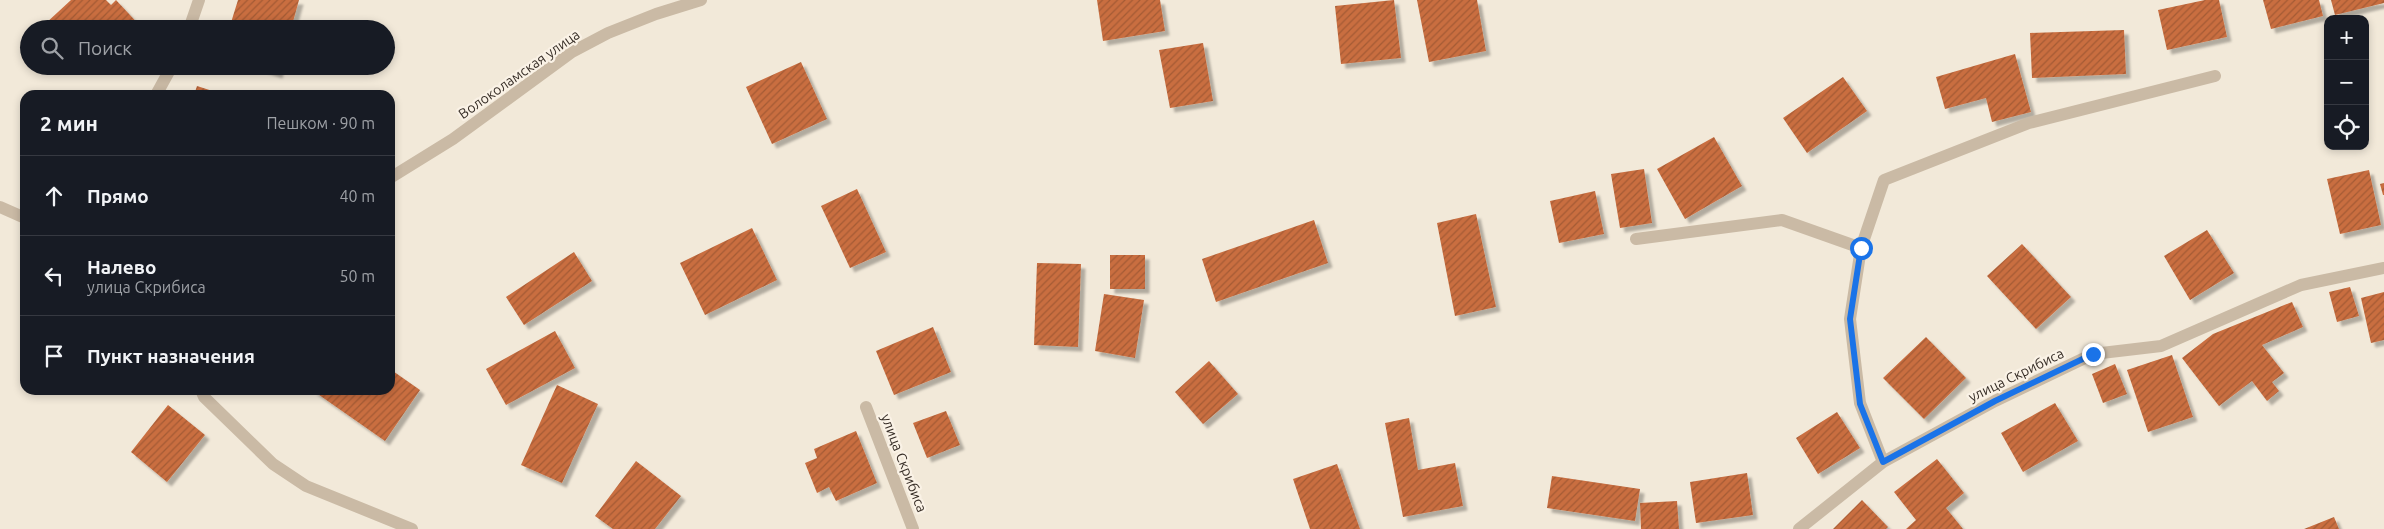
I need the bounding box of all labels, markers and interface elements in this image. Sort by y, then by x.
map controls [2324,15,2369,150]
button: + [2324,15,2369,60]
search box [20,20,395,75]
street label: Волоколамская улица [455,26,583,122]
icon: search [38,34,66,62]
text: Поиск [78,37,132,59]
button: − [2324,60,2369,105]
button: locate [2324,105,2369,150]
text: 2 мин [40,111,98,135]
text: Пешком · 90 m [266,114,375,132]
icon: ahead [40,182,68,210]
text: Прямо [87,185,149,207]
text: 40 m [339,187,375,205]
route start [1850,237,1873,260]
text: Налево [87,256,156,278]
icon: left [40,262,68,290]
text: 50 m [339,267,375,285]
text: улица Скрибиса [87,278,206,296]
icon: arrive [40,342,68,370]
route end [2082,343,2105,366]
text: Пункт назначения [87,345,255,367]
street label: улица Скрибиса [1966,345,2066,405]
street label: улица Скрибиса [878,412,930,514]

